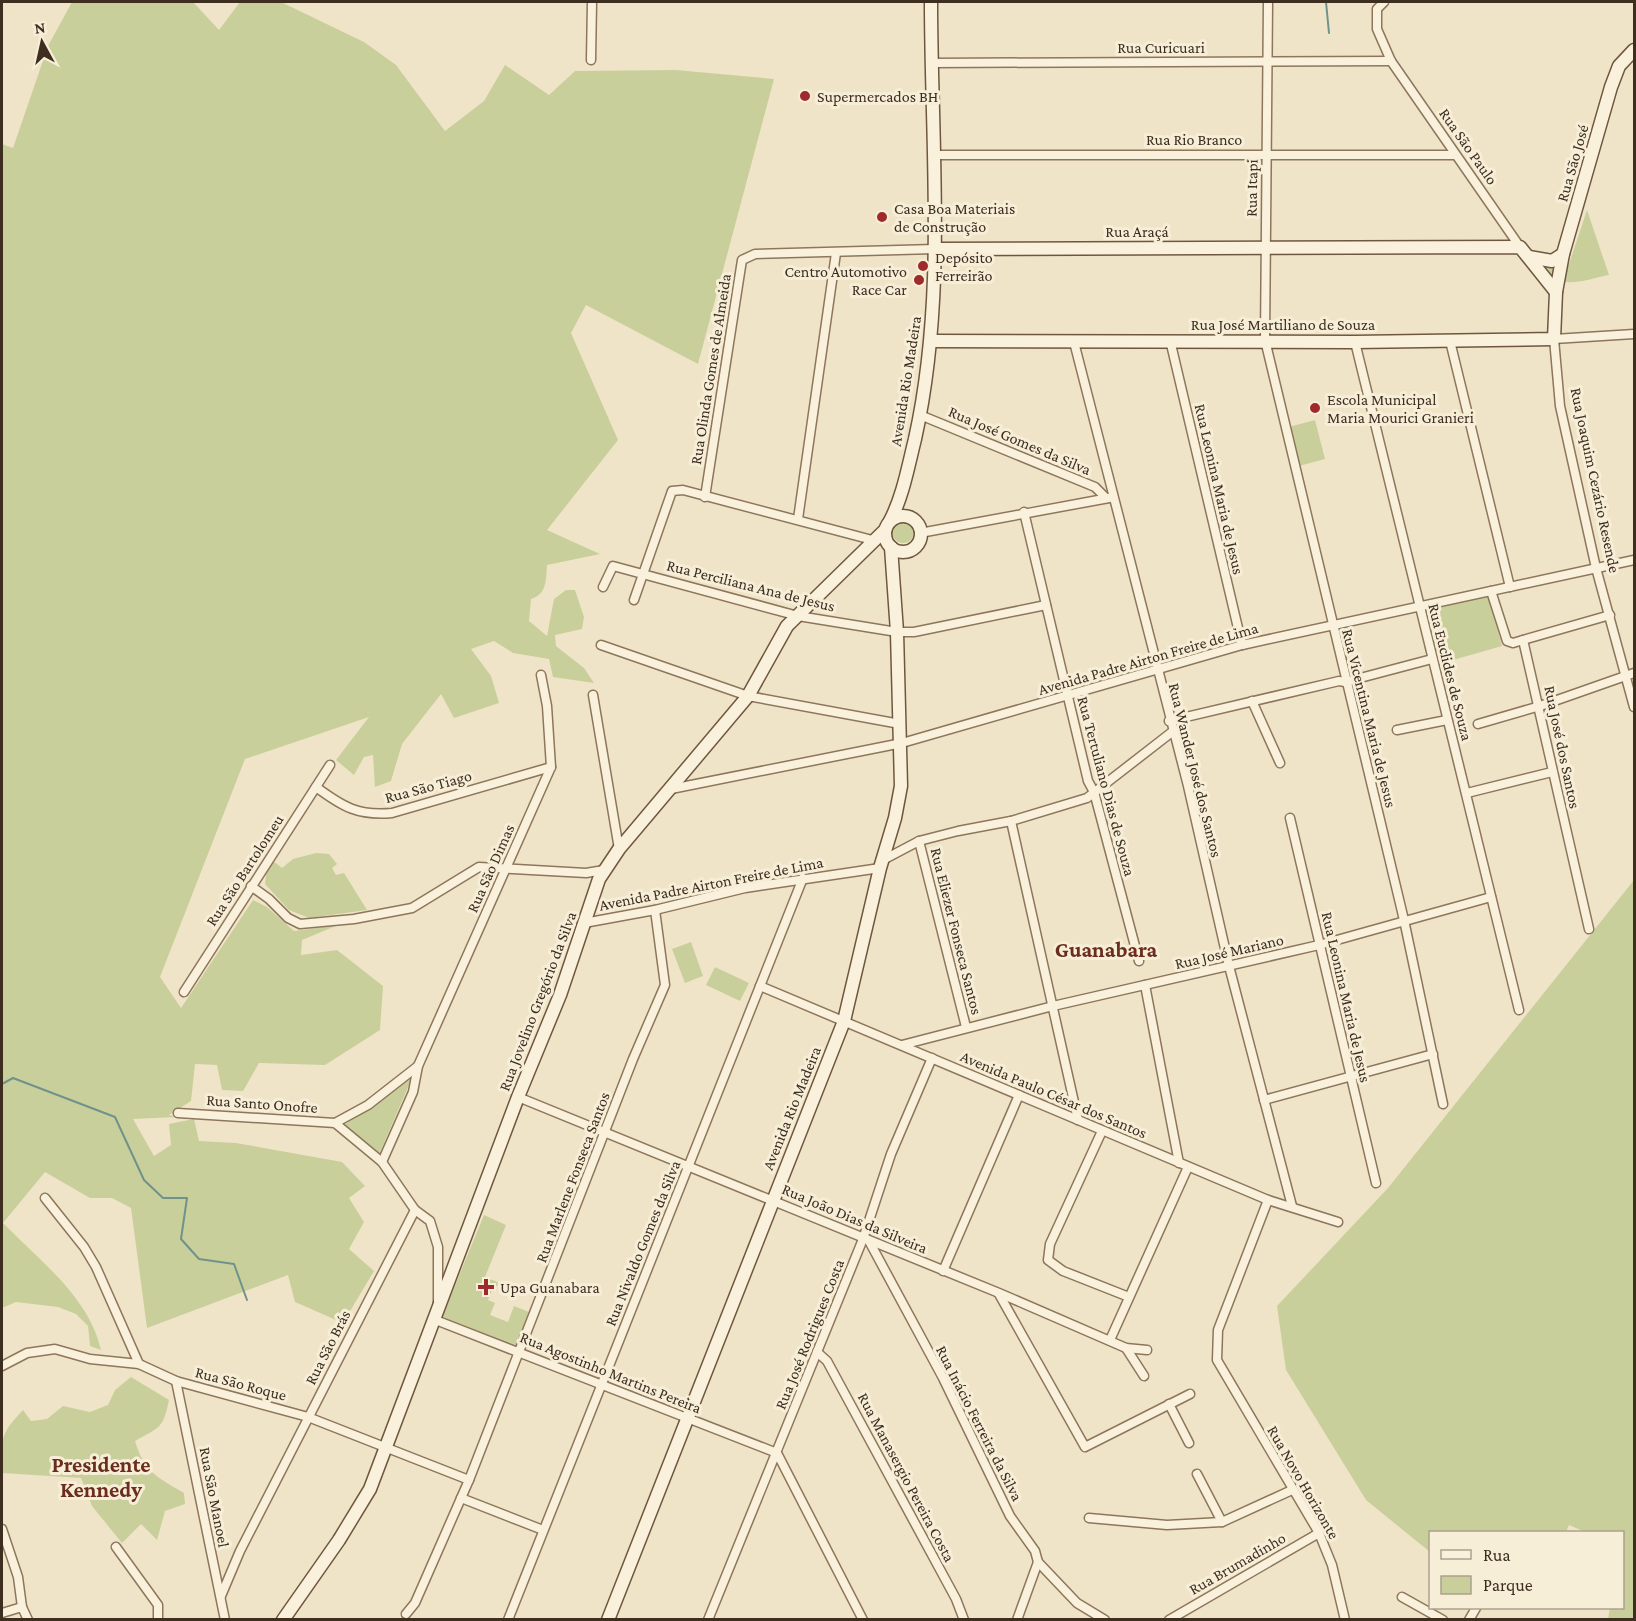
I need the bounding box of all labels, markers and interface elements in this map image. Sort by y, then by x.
north arrow [12,12,72,72]
text: N [33,18,47,37]
street label: Rua Curicuari [1117,39,1205,56]
place label: Supermercados BH [817,88,938,106]
marker: Supermercados BH [798,89,812,103]
street label: Rua São Paulo [1436,105,1501,188]
street label: Rua São José [1553,123,1593,204]
street label: Rua Rio Branco [1146,131,1242,148]
street label: Rua Itapi [1242,159,1262,217]
place label: Casa Boa Materiais de Construção [894,200,1015,236]
marker: Casa Boa Materiais de Construção [875,210,889,224]
street label: Rua Araçá [1105,223,1169,241]
place label: Depósito Ferreirão [935,249,993,284]
marker: Depósito Ferreirão [916,259,930,273]
place label: Centro Automotivo Race Car [784,263,907,298]
street label: Rua Olinda Gomes de Almeida [687,272,734,466]
marker: Centro Automotivo Race Car [912,273,926,287]
street label: Avenida Rio Madeira [887,314,924,447]
street label: Rua José Martiliano de Souza [1191,316,1376,334]
street label: Rua Joaquim Cezário Resende [1567,386,1623,574]
place label: Escola Municipal Maria Mourici Granieri [1327,391,1474,426]
marker: Escola Municipal Maria Mourici Granieri [1308,401,1322,415]
street label: Rua Leonina Maria de Jesus [1191,402,1247,576]
street label: Rua José Gomes da Silva [946,403,1094,479]
street label: Rua Perciliana Ana de Jesus [665,556,837,616]
street label: Rua Euclides de Souza [1425,602,1476,743]
street label: Avenida Padre Airton Freire de Lima [1036,619,1261,698]
street label: Rua Vicentina Maria de Jesus [1338,627,1400,809]
street label: Rua Wander José dos Santos [1165,681,1225,859]
street label: Rua José dos Santos [1540,684,1584,810]
street label: Rua Tertuliano Dias de Souza [1074,694,1139,879]
street label: Rua São Tiago [383,767,474,807]
street label: Rua São Bartolomeu [202,811,287,929]
street label: Rua São Dimas [463,821,517,915]
street label: Rua Eliezer Fonseca Santos [928,846,986,1016]
street label: Avenida Padre Airton Freire de Lima [598,853,825,914]
street label: Rua Jovelino Gregório da Silva [495,909,581,1094]
street label: Rua Leonina Maria de Jesus [1318,910,1374,1084]
street label: Rua José Mariano [1173,931,1285,973]
district label: Guanabara [1055,937,1158,962]
street label: Avenida Rio Madeira [759,1043,824,1172]
street label: Avenida Paulo César dos Santos [958,1047,1150,1142]
street label: Rua Marlene Fonseca Santos [532,1090,613,1265]
street label: Rua Santo Onofre [206,1091,318,1116]
street label: Rua Nivaldo Gomes da Silva [601,1157,684,1328]
street label: Rua João Dias da Silveira [779,1180,930,1258]
street label: Rua José Rodrigues Costa [772,1256,848,1412]
marker: Upa Guanabara [477,1278,495,1296]
place label: Upa Guanabara [500,1279,600,1297]
street label: Rua São Brás [301,1307,353,1387]
street label: Rua Agostinho Martins Pereira [517,1328,704,1418]
street label: Rua Inácio Ferreira da Silva [933,1343,1026,1504]
street label: Rua São Roque [193,1363,288,1405]
street label: Rua Manasergio Pereira Costa [854,1390,959,1566]
street label: Rua Novo Horizonte [1264,1423,1343,1542]
street label: Rua São Manoel [196,1445,233,1549]
district label: Presidente Kennedy [52,1452,150,1502]
street label: Rua Brumadinho [1186,1529,1289,1598]
legend [1429,1531,1624,1609]
text: Rua [1483,1545,1511,1565]
text: Parque [1483,1575,1533,1595]

